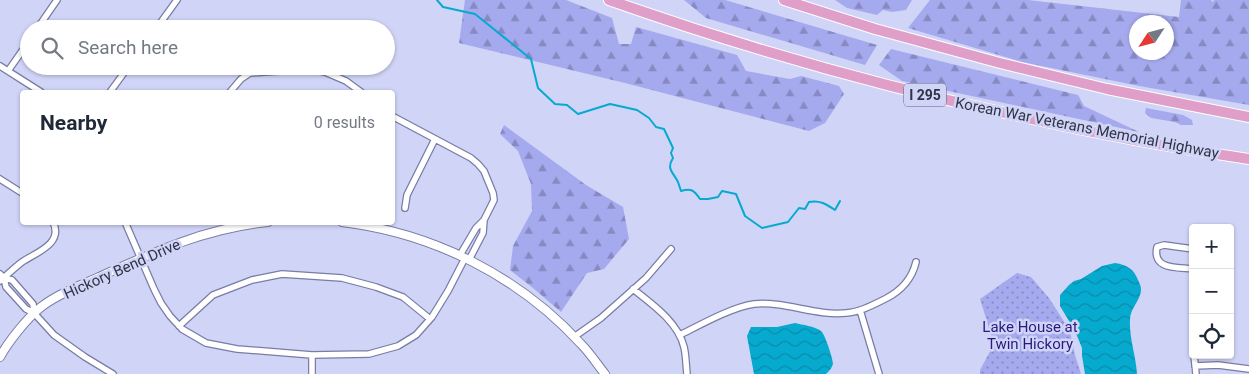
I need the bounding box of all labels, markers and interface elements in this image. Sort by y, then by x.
north arrow [1129,15,1174,60]
search box [20,20,395,75]
icon: search [38,34,66,62]
text: Search here [78,36,178,59]
road number: I 295 [904,84,946,106]
street label: Korean War Veterans Memorial Highway [954,94,1220,162]
text: Nearby [40,111,107,135]
text: 0 results [314,113,375,132]
map controls [1189,224,1234,359]
button: + [1189,224,1234,269]
street label: Hickory Bend Drive [61,235,183,303]
button: − [1189,269,1234,314]
button: locate [1189,314,1234,359]
park label: Lake House at Twin Hickory [982,318,1078,353]

